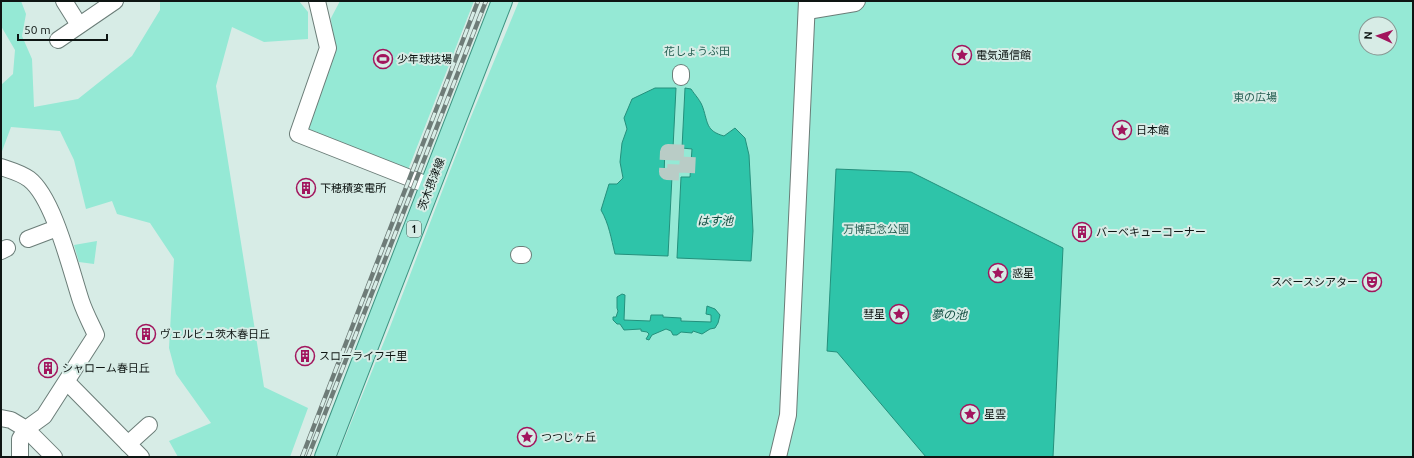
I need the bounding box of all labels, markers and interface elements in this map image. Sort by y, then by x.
scale bar [18,16,107,42]
north arrow [1358,16,1398,56]
text: 50 m [24,23,51,36]
text: N [1362,31,1374,40]
place icon: 電気通信館 [951,44,973,66]
park label: 花しょうぶ田 [664,45,730,57]
sports icon: 少年球技場 [372,48,394,70]
place label: 電気通信館 [976,49,1031,61]
place label: 少年球技場 [397,53,452,65]
park label: 東の広場 [1233,91,1277,103]
place icon: 日本館 [1111,119,1133,141]
place label: 日本館 [1136,124,1169,136]
street label: 茨木摂津線 [416,156,446,212]
building icon: 下穂積変電所 [295,177,317,199]
place label: 下穂積変電所 [320,182,387,194]
water label: はす池 [697,214,734,227]
road number: 1 [407,221,421,237]
building icon: バーベキューコーナー [1071,221,1093,243]
park label: 万博記念公園 [843,223,909,235]
place label: バーベキューコーナー [1096,226,1206,238]
place icon: 惑星 [987,262,1009,284]
place label: 惑星 [1012,267,1034,279]
theatre icon: スペースシアター [1361,271,1383,293]
place label: スペースシアター [1271,276,1358,288]
place icon: 彗星 [888,303,910,325]
place label: 彗星 [863,308,885,320]
water label: 夢の池 [931,308,968,321]
building icon: ヴェルビュ茨木春日丘 [135,323,157,345]
place label: ヴェルビュ茨木春日丘 [160,328,270,340]
building icon: スローライフ千里 [294,345,316,367]
place label: スローライフ千里 [319,350,407,362]
building icon: シャローム春日丘 [37,357,59,379]
place label: シャローム春日丘 [62,362,150,374]
place icon: 星雲 [959,403,981,425]
place label: 星雲 [984,408,1006,420]
place icon: つつじヶ丘 [516,426,538,448]
place label: つつじヶ丘 [541,431,596,443]

